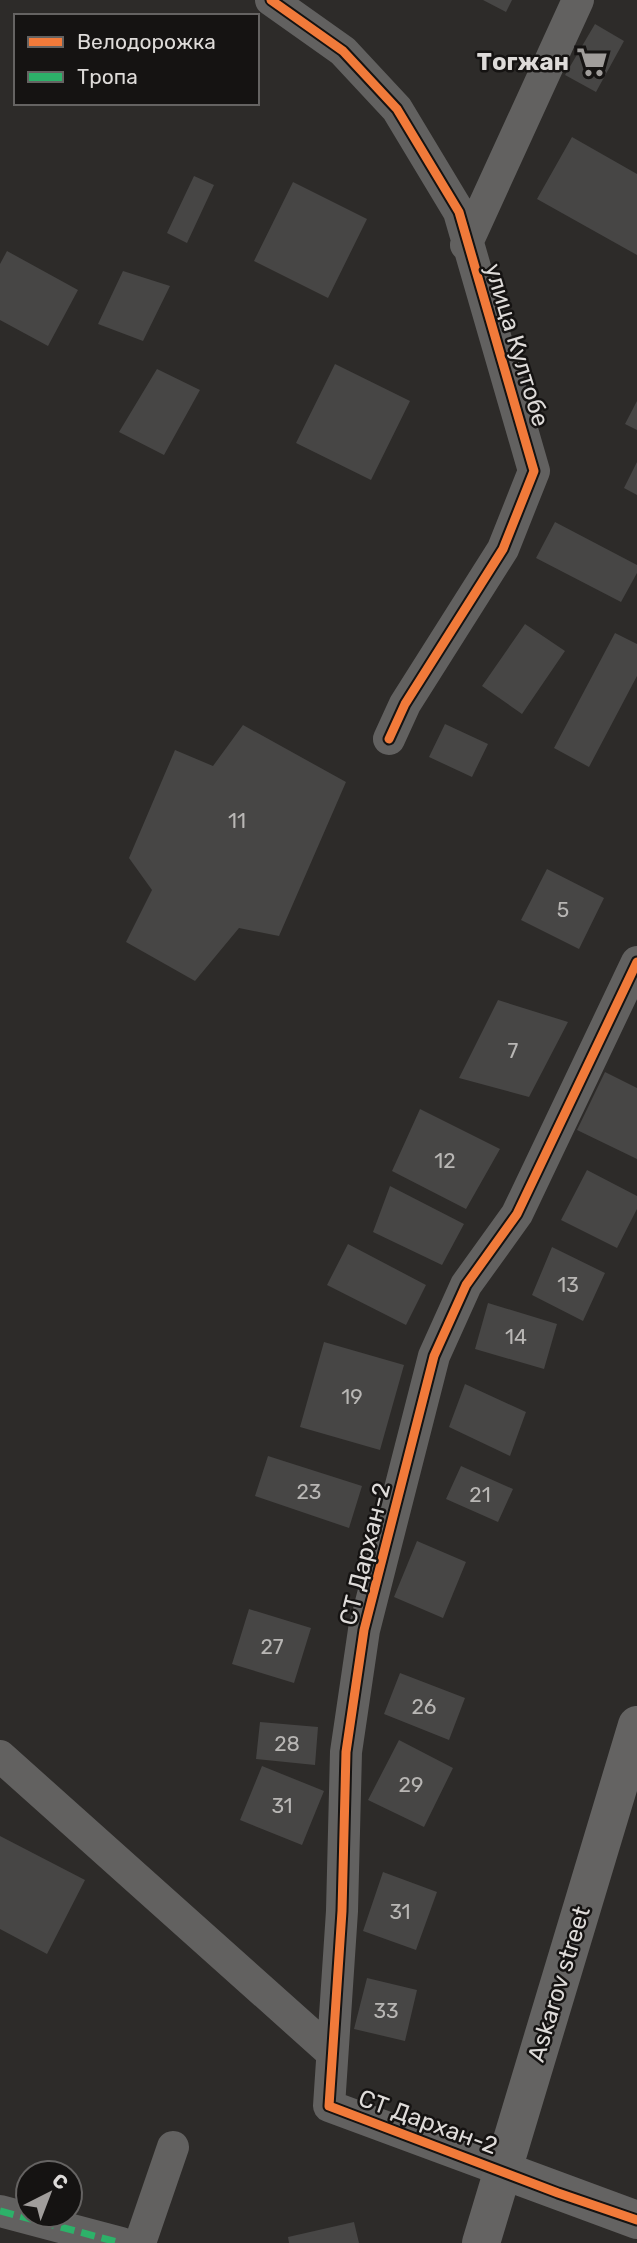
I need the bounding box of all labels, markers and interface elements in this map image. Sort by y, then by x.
legend [14,14,259,105]
text: Велодорожка [77,29,216,54]
supermarket icon: Тогжан [575,45,609,79]
place label: Тогжан [477,48,569,76]
text: Тропа [77,64,138,89]
street label: улица Култобе [479,260,555,430]
house number: 11 [228,808,246,833]
house number: 5 [557,897,569,922]
house number: 7 [508,1038,519,1063]
house number: 12 [434,1148,456,1173]
house number: 13 [557,1272,579,1297]
house number: 14 [505,1324,527,1349]
house number: 19 [341,1384,363,1409]
house number: 23 [297,1479,321,1504]
street label: СТ Дархан-2 [334,1480,396,1628]
house number: 21 [469,1482,491,1507]
house number: 27 [260,1634,284,1659]
house number: 26 [412,1694,437,1719]
house number: 28 [274,1731,300,1756]
house number: 29 [399,1772,423,1797]
house number: 31 [271,1793,293,1818]
house number: 31 [389,1899,411,1924]
street label: Askarov street [522,1903,596,2065]
house number: 33 [373,1998,399,2023]
street label: СТ Дархан-2 [355,2084,501,2160]
north arrow [14,2159,84,2229]
text: С [47,2169,73,2195]

